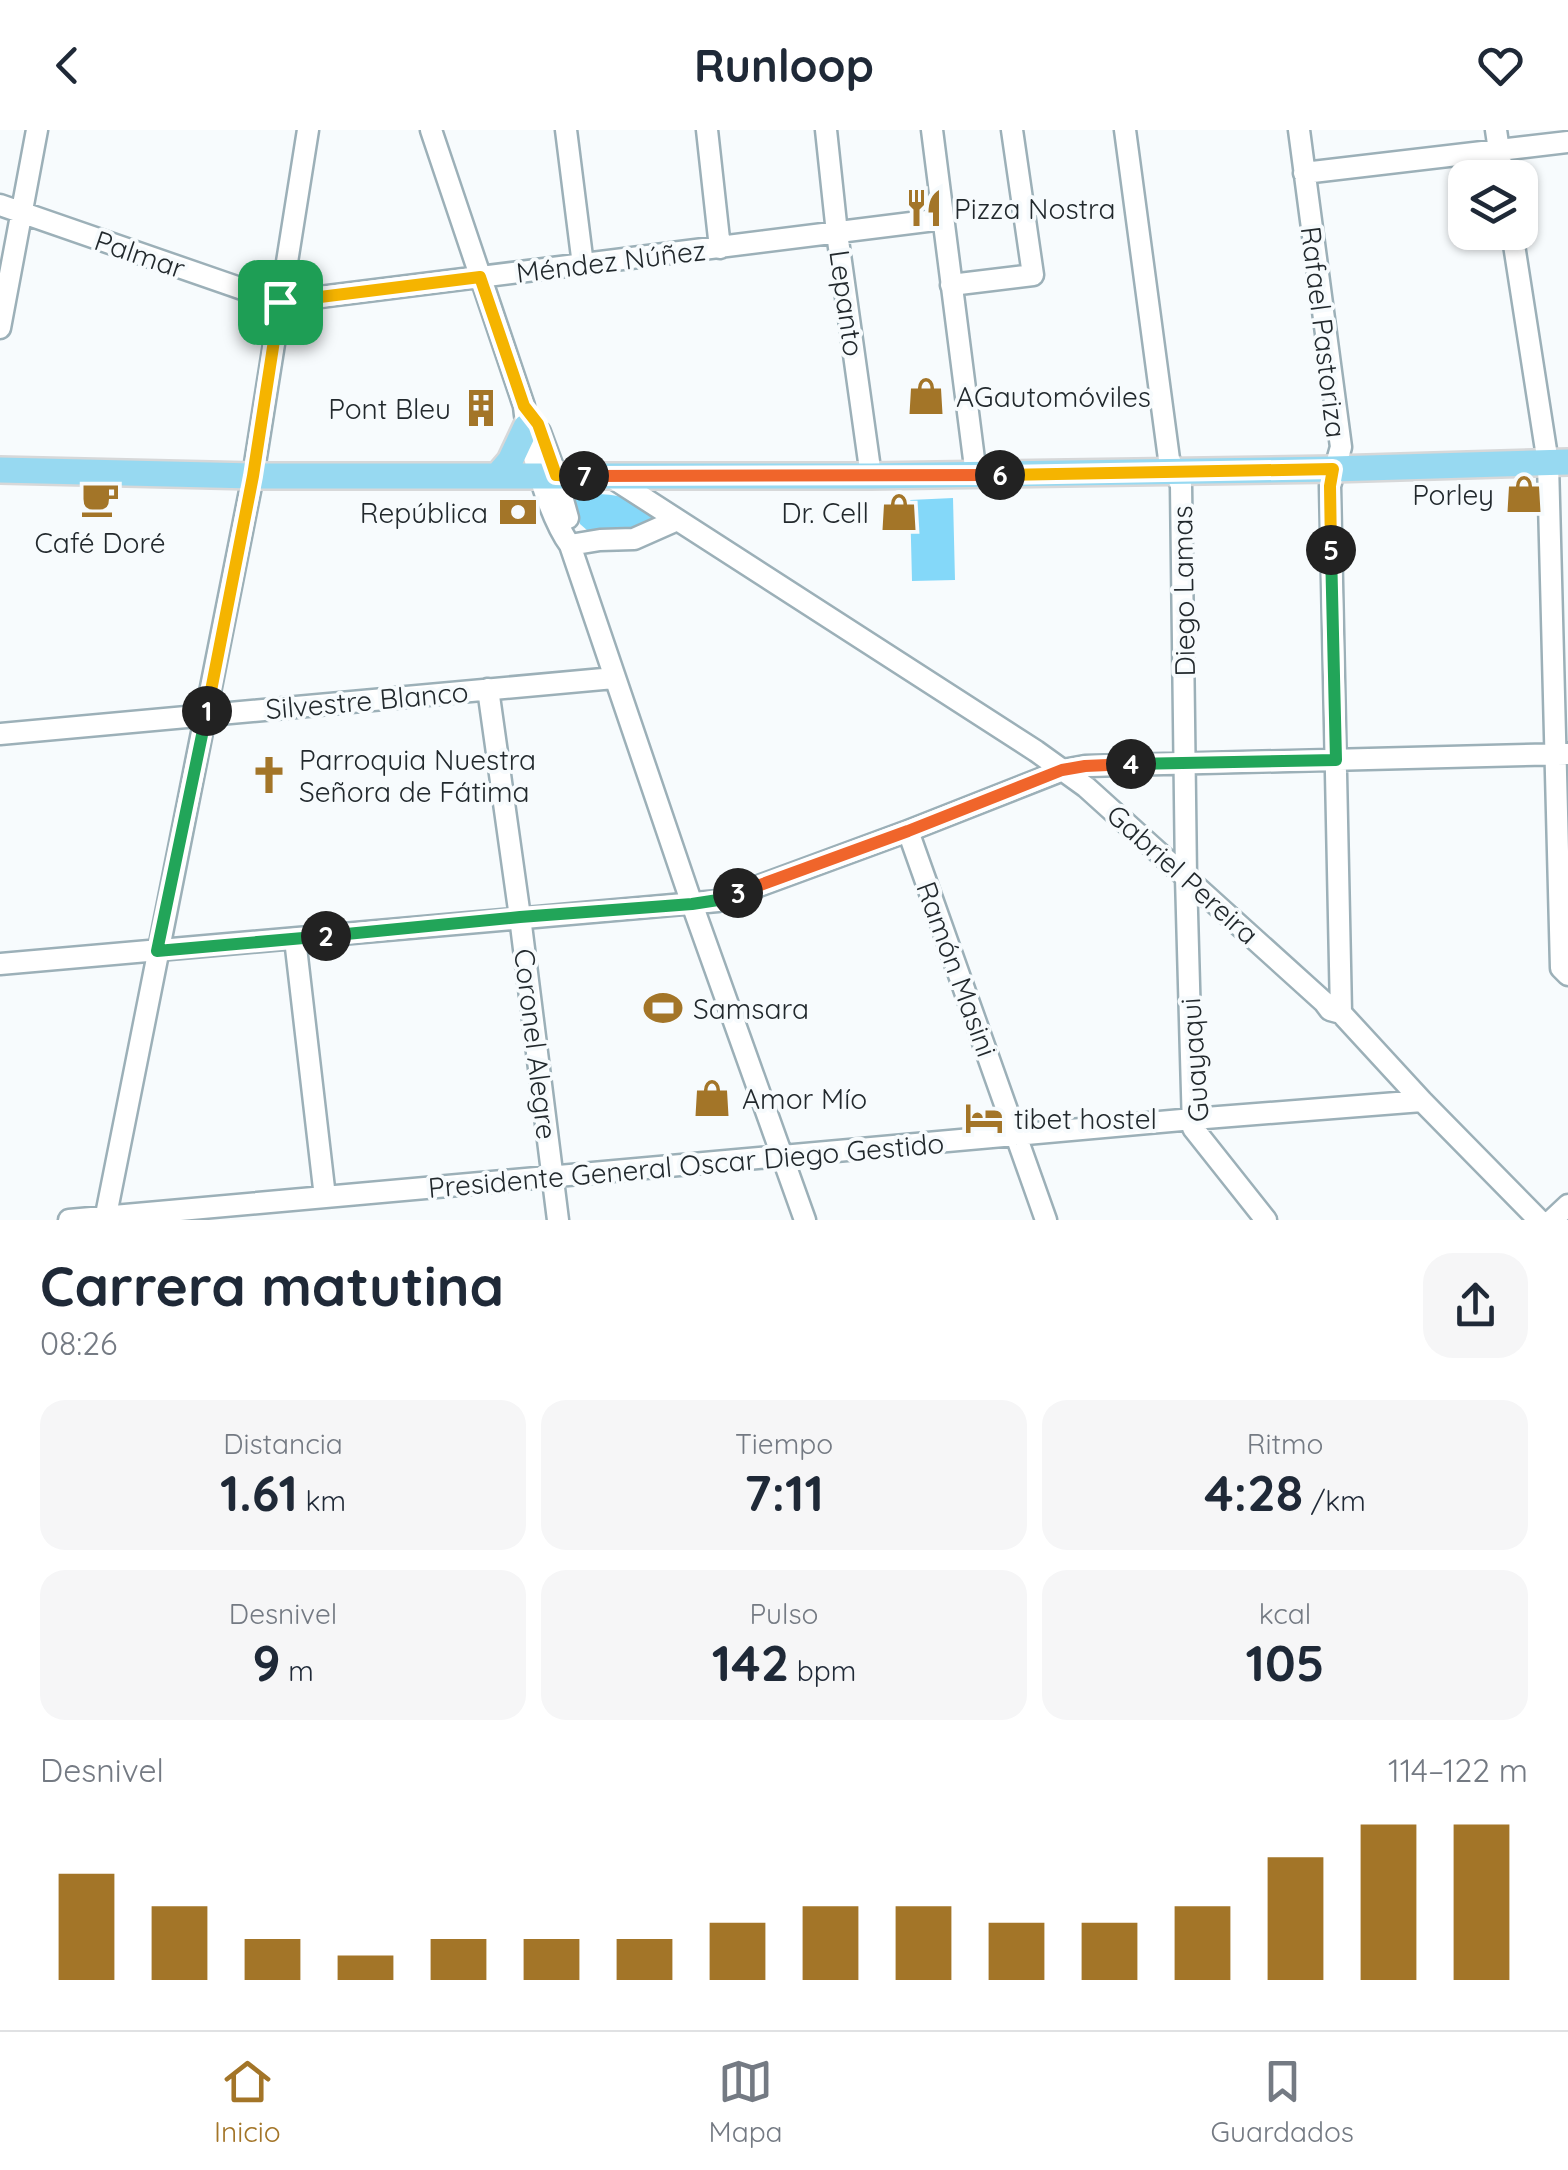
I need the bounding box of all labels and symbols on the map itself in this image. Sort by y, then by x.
restaurant icon: Pizza Nostra [903,187,945,229]
place label: Pizza Nostra [954,191,1115,226]
street label: Palmar [90,222,190,286]
street label: Rafael Pastoriza [1294,224,1354,440]
street label: Méndez Núñez [514,232,708,290]
street label: Lepanto [822,248,872,358]
pin [238,260,323,345]
shop icon: AGautomóviles [905,375,947,417]
place label: AGautomóviles [956,379,1151,414]
building icon: Pont Bleu [460,387,502,429]
place label: Pont Bleu [328,391,451,426]
pin: 6 [975,450,1025,500]
pin: 7 [559,451,609,501]
shop icon: Porley [1503,473,1545,515]
place label: Porley [1412,477,1494,512]
cafe icon: Café Doré [79,478,121,520]
bank icon: República [497,491,539,533]
shop icon: Dr. Cell [878,491,920,533]
place label: República [360,495,488,530]
place label: Dr. Cell [781,495,869,530]
street label: Diego Lamas [1164,505,1202,677]
place label: Café Doré [35,525,166,560]
pin: 5 [1306,525,1356,575]
street label: Silvestre Blanco [264,674,470,726]
pin: 1 [182,686,232,736]
pin: 4 [1106,739,1156,789]
place label: Parroquia Nuestra Señora de Fátima [299,742,536,809]
church icon: Parroquia Nuestra Señora de Fátima [248,754,290,796]
street label: Gabriel Pereira [1100,797,1266,951]
pin: 3 [713,868,763,918]
street label: Ramón Masini [909,877,1005,1061]
pin: 2 [301,911,351,961]
street label: Coronel Alegre [507,947,565,1141]
sports icon: Samsara [642,987,684,1029]
place label: Samsara [693,991,809,1026]
street label: Guayaqui [1172,997,1216,1123]
shop icon: Amor Mío [691,1077,733,1119]
place label: Amor Mío [742,1081,867,1116]
hotel icon: tibet hostel [963,1097,1005,1139]
place label: tibet hostel [1014,1101,1157,1136]
street label: Presidente General Oscar Diego Gestido [427,1125,945,1205]

